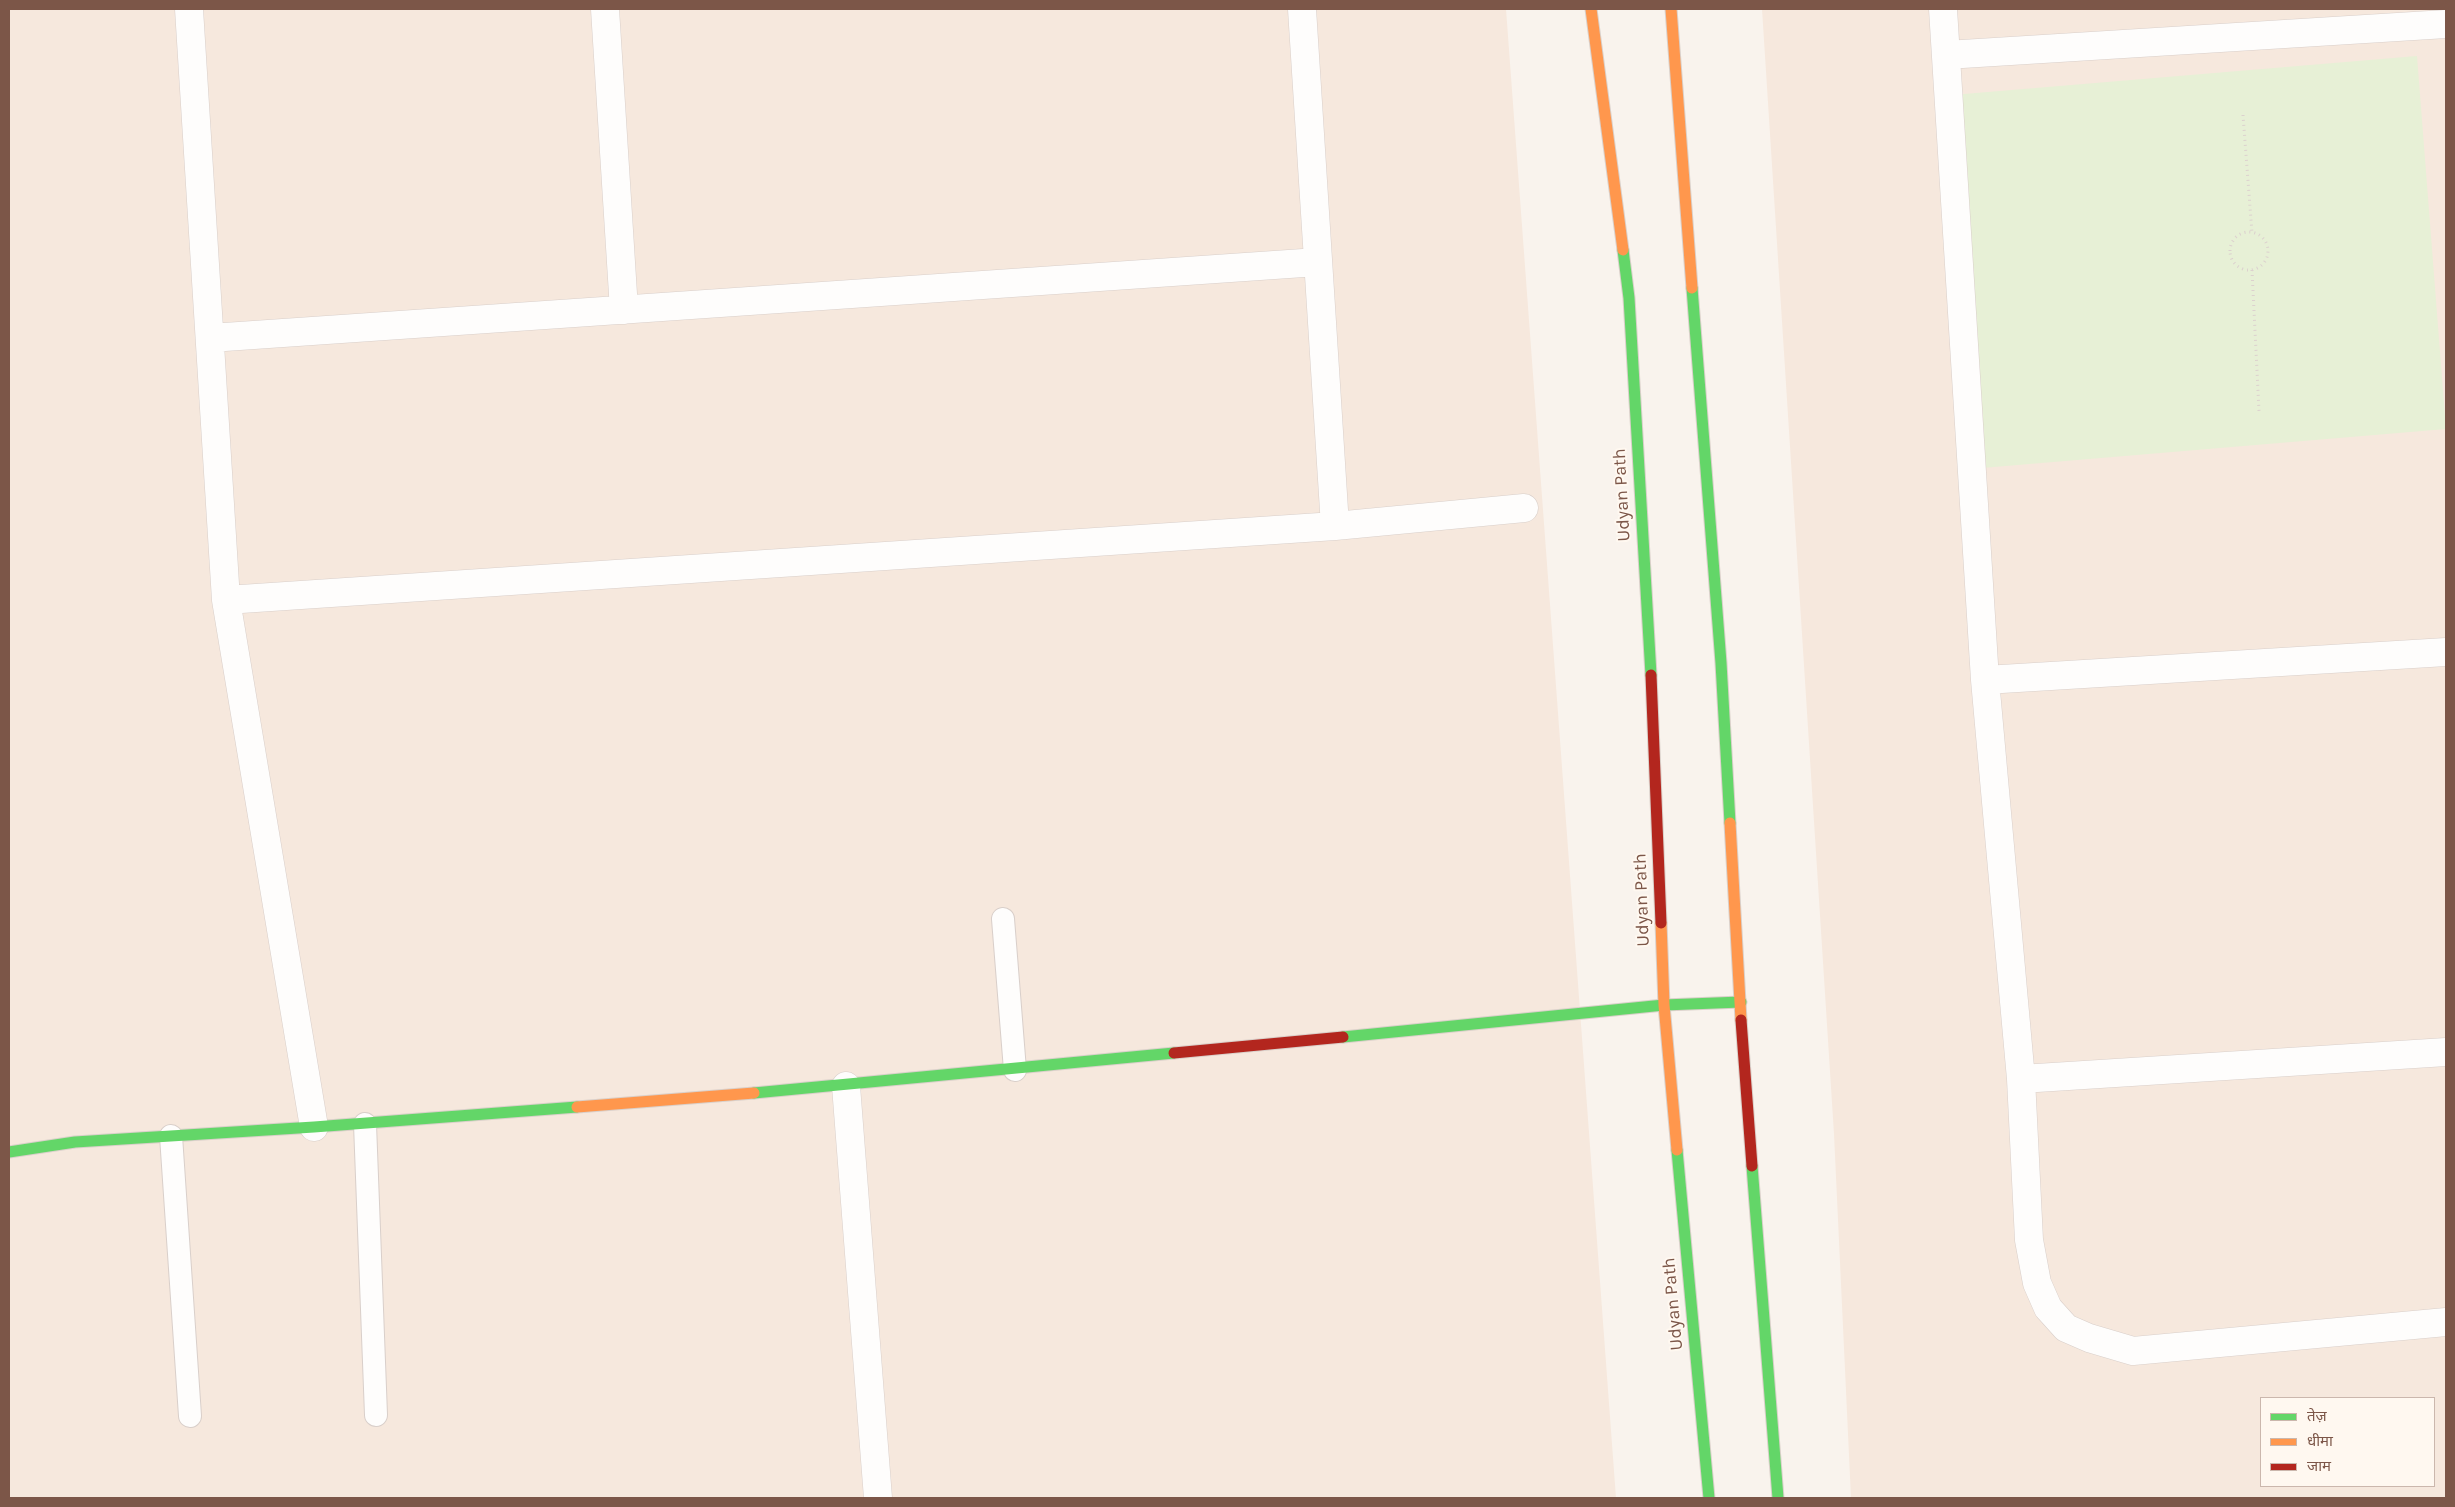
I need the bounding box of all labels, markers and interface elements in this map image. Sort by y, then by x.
street label: Udyan Path [1609,448,1635,542]
street label: Udyan Path [1630,853,1654,947]
street label: Udyan Path [1658,1257,1688,1351]
legend [2260,1397,2435,1487]
text: तेज़ [2307,1407,2327,1425]
text: धीमा [2307,1432,2333,1450]
text: जाम [2307,1457,2331,1475]

